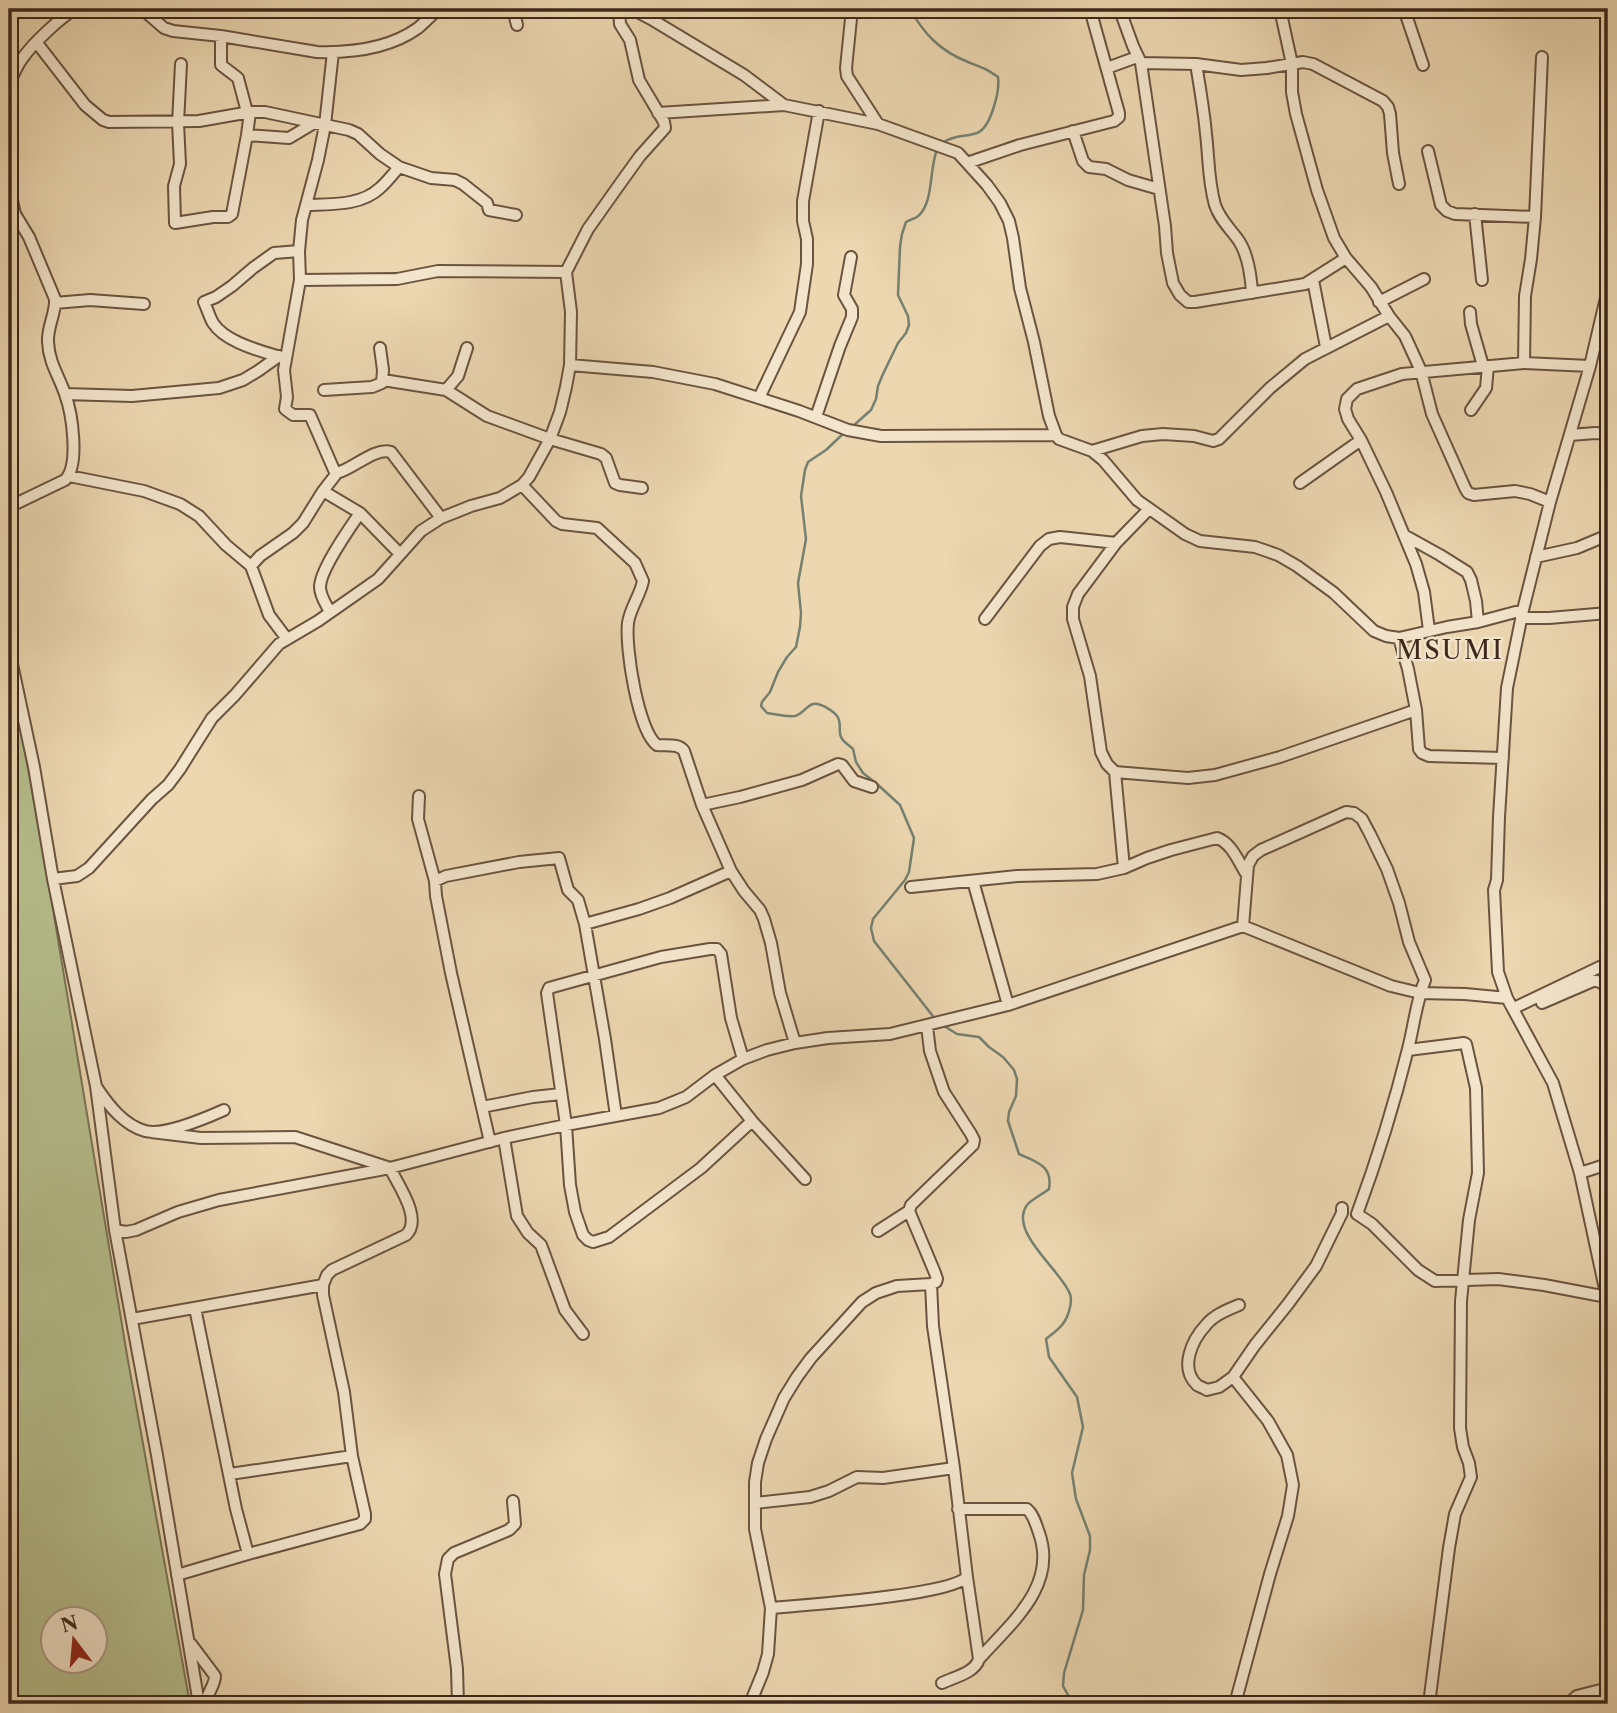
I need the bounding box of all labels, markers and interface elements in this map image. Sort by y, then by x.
district label: MSUMI [1396,634,1504,666]
north arrow [38,1604,108,1674]
text: N [58,1611,81,1637]

